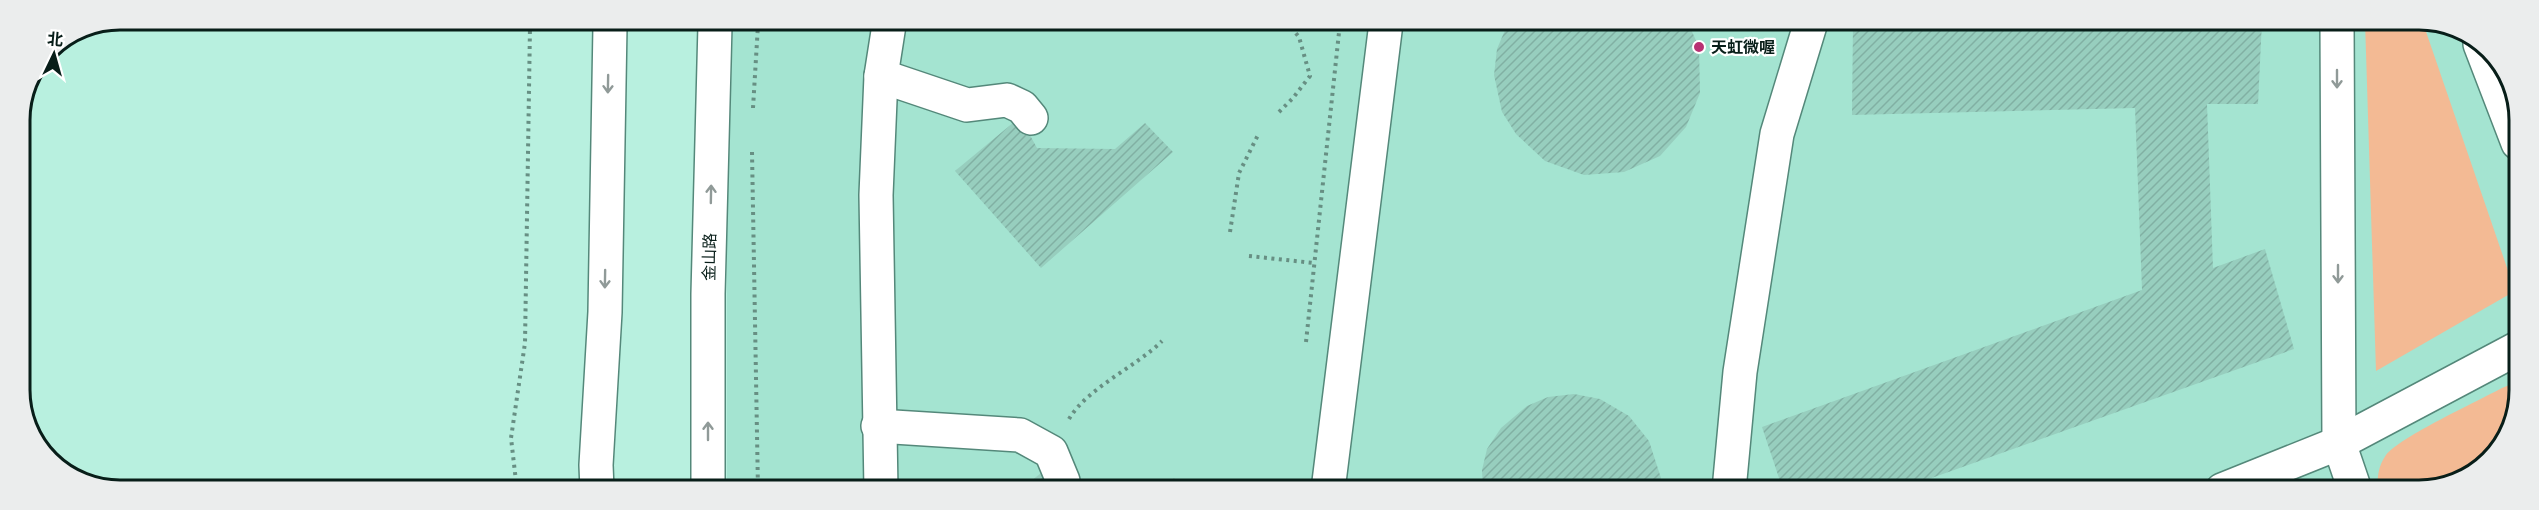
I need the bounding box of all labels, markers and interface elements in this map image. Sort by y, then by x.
north arrow [24,24,84,84]
text: 北 [46,28,64,50]
place label: 天虹微喔 [1711,37,1775,57]
marker: 天虹微喔 [1692,40,1706,54]
one-way arrow [2331,69,2343,89]
one-way arrow [603,74,614,94]
one-way arrow [705,185,716,205]
street label: 金山路 [699,233,719,281]
one-way arrow [2332,264,2344,284]
one-way arrow [599,269,611,288]
one-way arrow [702,422,714,442]

